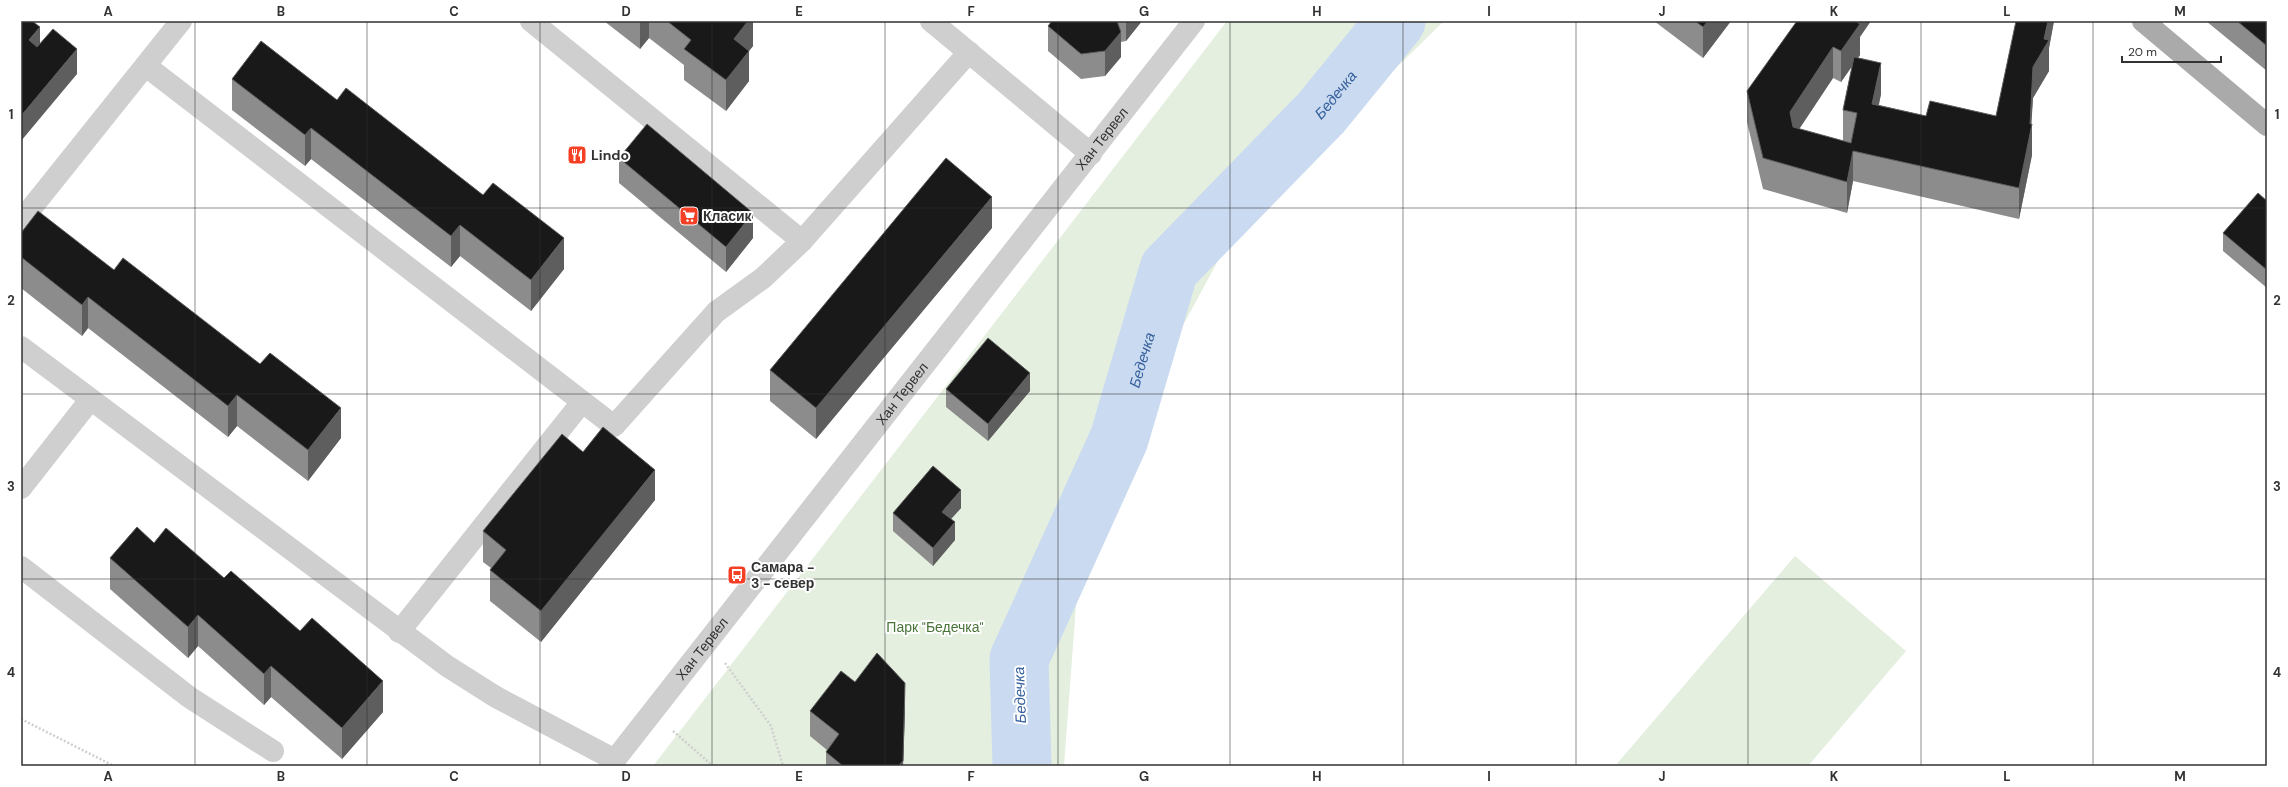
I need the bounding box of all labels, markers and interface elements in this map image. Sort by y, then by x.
text: A [103,3,113,20]
text: B [277,3,285,20]
text: C [449,3,459,20]
text: D [621,3,631,20]
text: E [795,3,803,20]
text: F [967,3,975,20]
text: G [1139,3,1149,20]
text: H [1312,3,1322,20]
text: I [1487,3,1491,20]
text: J [1658,3,1666,20]
text: K [1830,3,1839,20]
text: L [2003,3,2011,20]
text: M [2174,3,2186,20]
scale bar [2122,38,2221,64]
text: 20 m [2128,44,2157,60]
water label: Бедечка [1310,67,1361,124]
street label: Хан Тервел [1072,104,1132,174]
text: 1 [9,106,13,123]
text: 1 [2275,106,2279,123]
restaurant icon: Lindo [566,144,588,166]
place label: Lindo [591,146,629,164]
supermarket icon: Класик [678,205,700,227]
place label: Класик [703,207,753,225]
text: 2 [7,292,15,309]
text: 2 [2273,292,2281,309]
water label: Бедечка [1125,330,1160,390]
street label: Хан Тервел [872,359,932,429]
text: 3 [7,478,15,495]
text: 3 [2273,478,2281,495]
place label: Самара - 3 - север [751,558,815,592]
bus stop icon: Самара - 3 - север [726,564,748,586]
street label: Хан Тервел [672,614,732,684]
park label: Парк "Бедечка" [886,618,984,636]
text: 4 [7,664,15,681]
text: 4 [2273,664,2281,681]
water label: Бедечка [1009,666,1031,724]
text: A [103,768,113,785]
text: B [277,768,285,785]
text: C [449,768,459,785]
text: D [621,768,631,785]
text: E [795,768,803,785]
text: F [967,768,975,785]
text: G [1139,768,1149,785]
text: H [1312,768,1322,785]
text: I [1487,768,1491,785]
text: J [1658,768,1666,785]
text: K [1830,768,1839,785]
text: L [2003,768,2011,785]
text: M [2174,768,2186,785]

